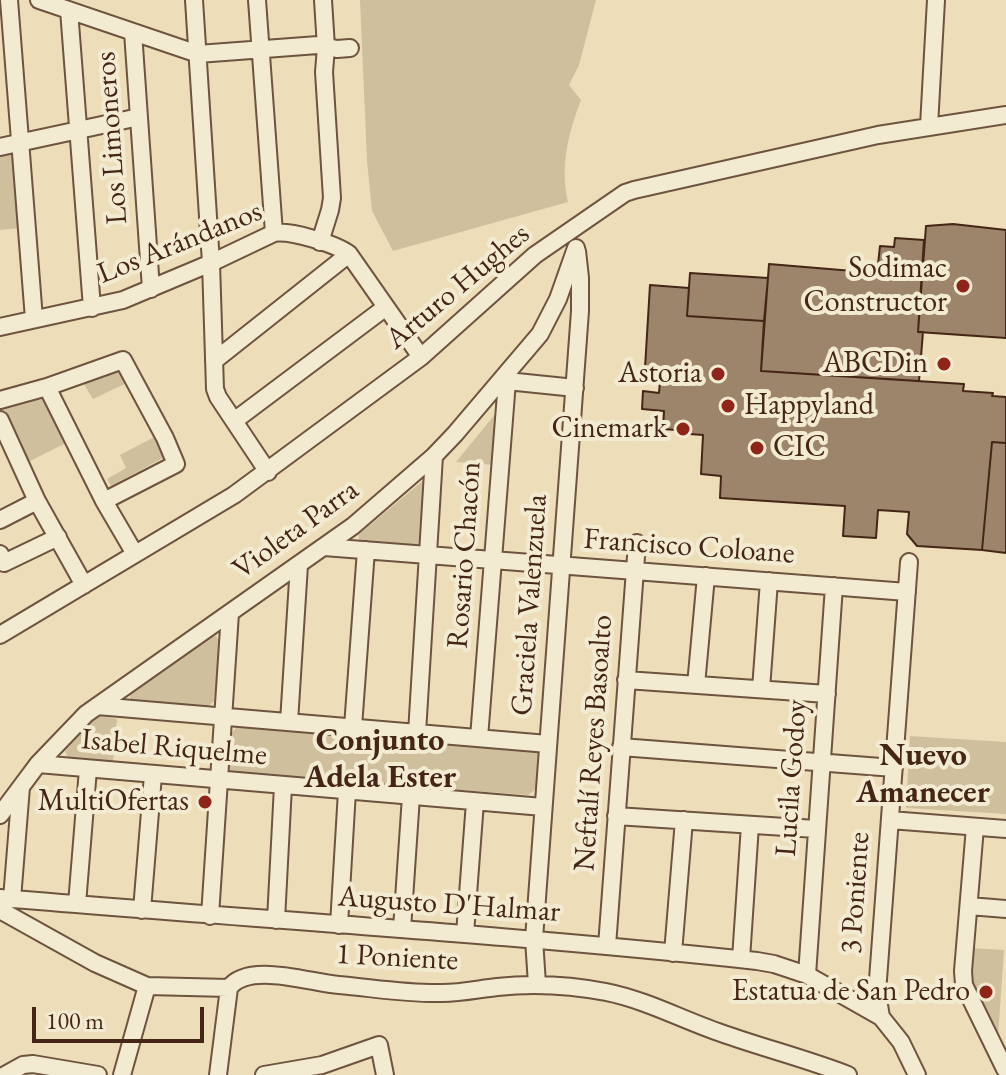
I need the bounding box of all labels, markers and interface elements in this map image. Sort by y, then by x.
street label: Los Limoneros [88,50,136,226]
street label: Los Arándanos [93,194,267,292]
street label: Arturo Hughes [379,216,537,358]
place label: Sodimac Constructor [804,251,947,322]
marker: Sodimac Constructor [954,277,972,295]
place label: ABCDin [823,346,928,382]
marker: ABCDin [935,355,953,373]
place label: Astoria [618,356,702,392]
marker: Astoria [709,365,727,383]
place label: Happyland [744,388,874,424]
marker: Happyland [719,397,737,415]
place label: Cinemark [551,411,667,447]
marker: Cinemark [674,420,692,438]
place label: CIC [773,430,826,466]
marker: CIC [748,439,766,457]
street label: Rosario Chacón [441,460,489,650]
street label: Violeta Parra [226,472,366,588]
street label: Graciela Valenzuela [504,493,556,717]
street label: Francisco Coloane [582,522,796,572]
street label: Neftalí Reyes Basoalto [567,614,621,872]
street label: Lucila Godoy [769,698,815,858]
street label: Isabel Riquelme [80,722,268,774]
district label: Conjunto Adela Ester [304,722,456,797]
district label: Nuevo Amanecer [856,737,990,812]
place label: MultiOfertas [38,784,189,820]
marker: MultiOfertas [196,793,214,811]
street label: 3 Poniente [834,831,878,955]
street label: Augusto D'Halmar [337,879,561,931]
street label: 1 Poniente [335,937,459,979]
place label: Estatua de San Pedro [732,974,970,1010]
marker: Estatua de San Pedro [977,983,995,1001]
scale bar [36,991,208,1041]
text: 100 m [46,1005,104,1036]

